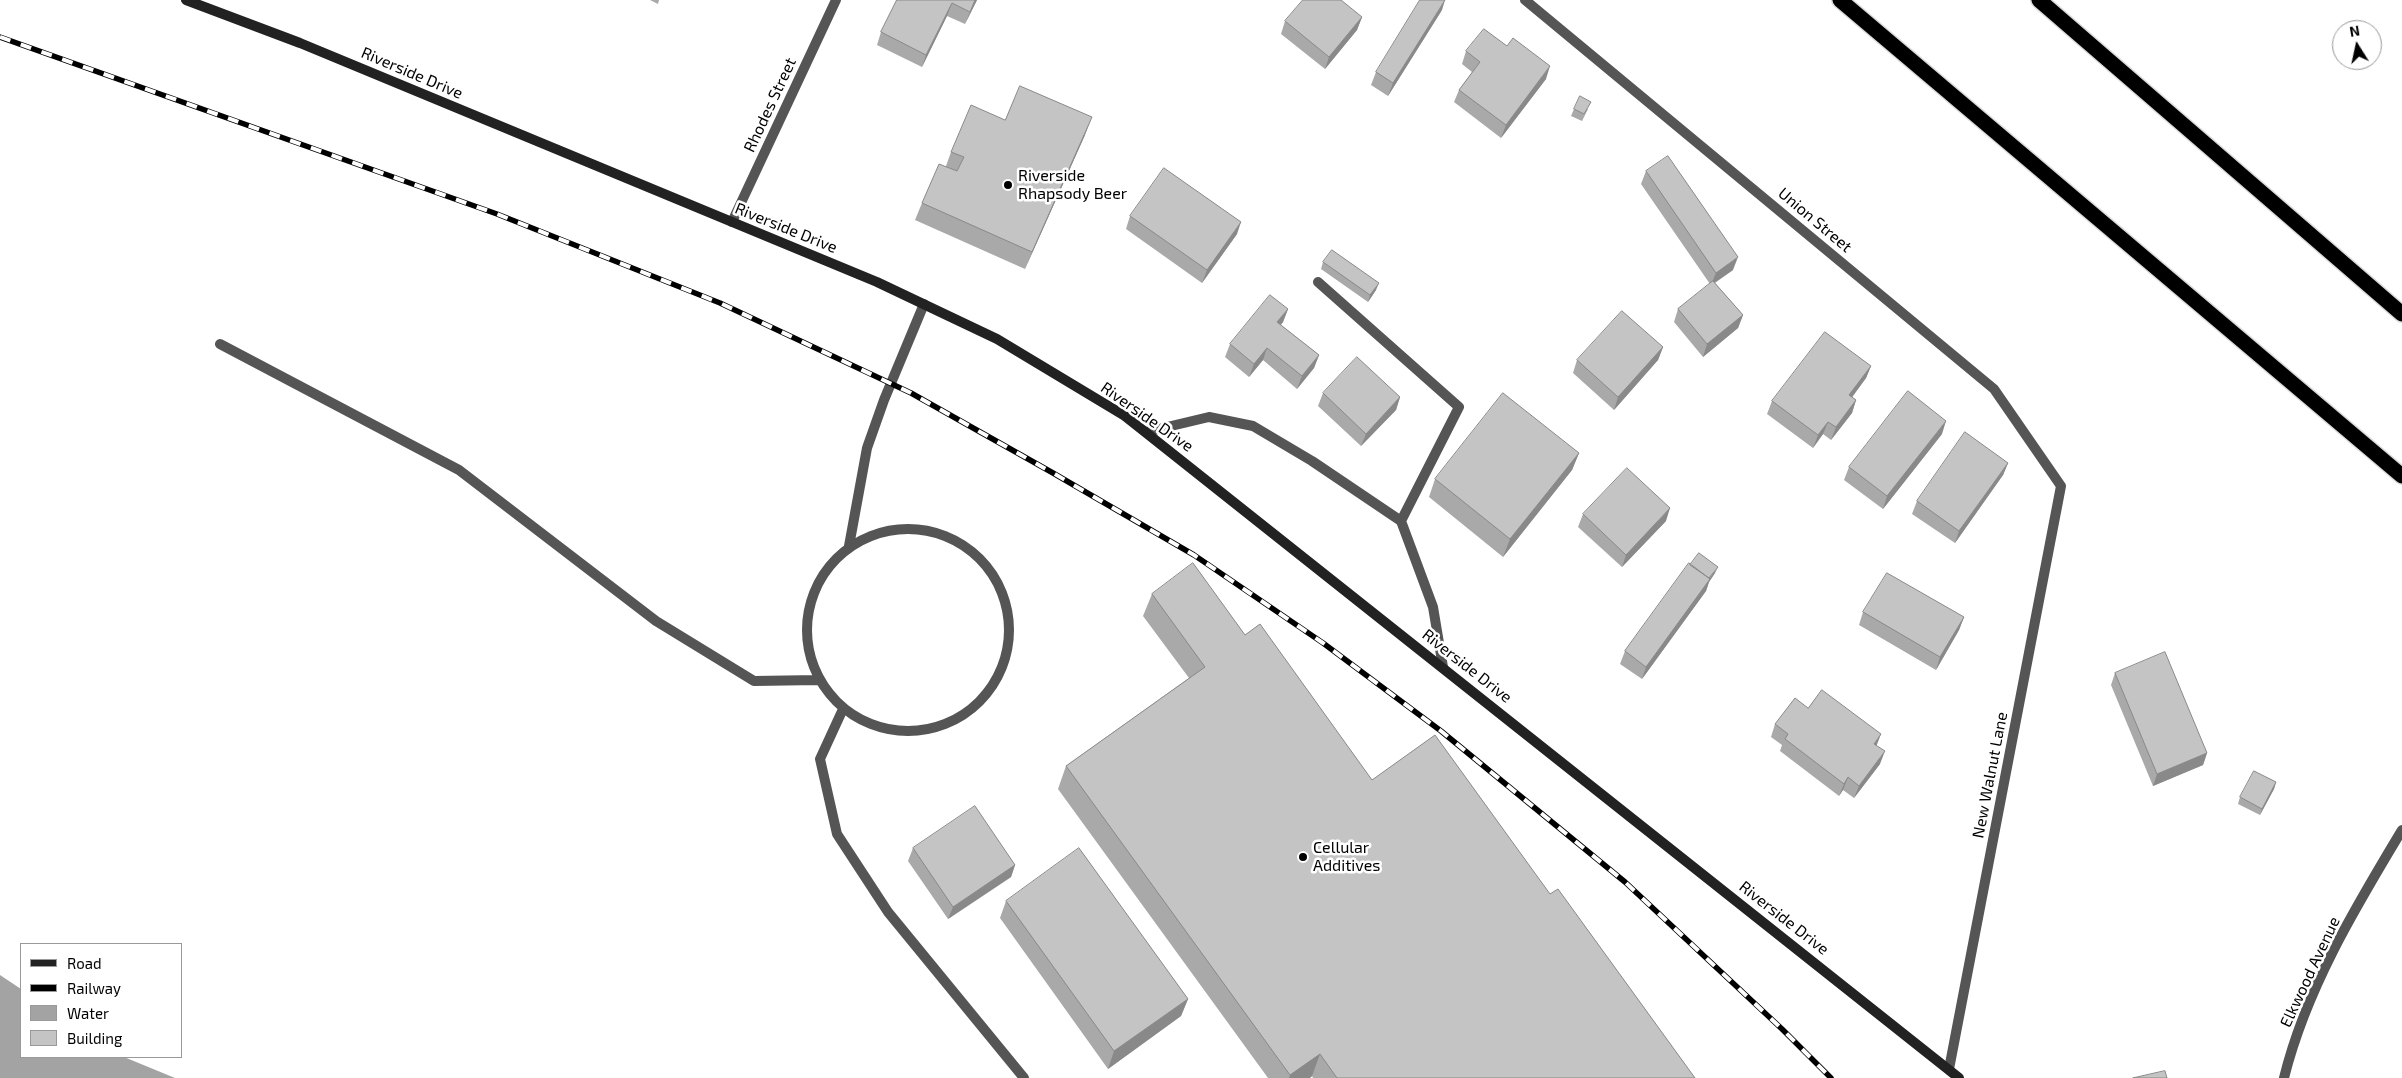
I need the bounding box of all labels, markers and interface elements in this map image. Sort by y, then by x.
north arrow [2332,20,2382,70]
text: N [2348,21,2361,40]
street label: Riverside Drive [358,43,466,103]
street label: Rhodes Street [740,55,800,155]
place label: Riverside Rhapsody Beer [1018,166,1127,204]
marker: Riverside Rhapsody Beer [1002,179,1014,191]
street label: Union Street [1774,184,1856,256]
street label: Riverside Drive [732,199,840,257]
street label: Riverside Drive [1097,378,1197,456]
street label: Riverside Drive [1418,625,1516,707]
street label: New Walnut Lane [1968,710,2012,840]
place label: Cellular Additives [1313,838,1380,876]
marker: Cellular Additives [1297,851,1309,863]
street label: Riverside Drive [1735,877,1833,959]
street label: Elkwood Avenue [2276,914,2344,1030]
legend [20,943,182,1058]
text: Road [67,954,102,972]
text: Railway [67,979,121,997]
text: Water [67,1004,109,1022]
text: Building [67,1029,122,1047]

